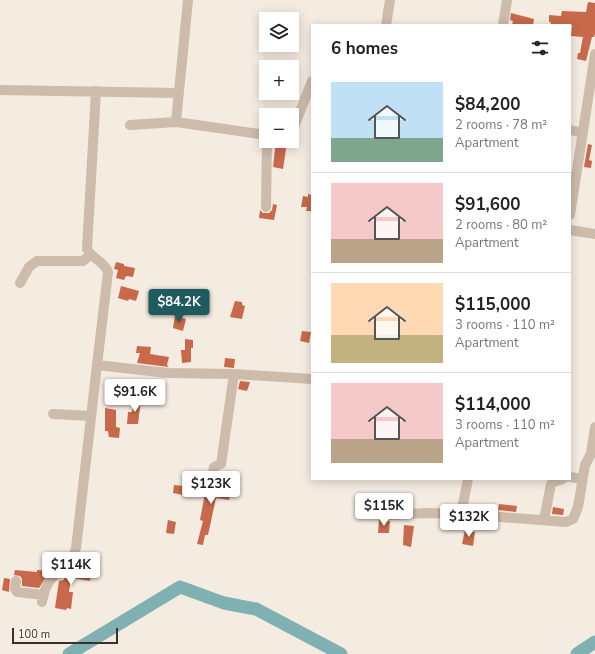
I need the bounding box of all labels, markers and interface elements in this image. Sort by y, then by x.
map controls [259,12,299,148]
button: layers [259,12,299,52]
text: 6 homes [331,37,398,60]
icon: filters [529,37,551,59]
button: + [259,60,299,100]
text: $84,200 [455,93,520,116]
icon: home [363,98,411,146]
button: − [259,108,299,148]
text: 2 rooms · 78 m² [455,116,547,134]
text: Apartment [455,134,518,152]
text: $91,600 [455,193,520,216]
icon: home [363,199,411,247]
text: 2 rooms · 80 m² [455,216,547,234]
text: Apartment [455,234,518,252]
pin: $84.2K [146,289,212,323]
text: $84.2K [157,293,201,311]
text: $115,000 [455,293,531,316]
icon: home [363,299,411,347]
text: 3 rooms · 110 m² [455,316,555,334]
text: Apartment [455,334,518,352]
pin: $91.6K [102,379,168,413]
text: $91.6K [113,383,157,401]
text: $114,000 [455,393,531,416]
icon: home [363,399,411,447]
text: 3 rooms · 110 m² [455,416,555,434]
text: Apartment [455,434,518,452]
pin: $123K [183,471,239,505]
text: $123K [191,475,231,493]
pin: $115K [356,493,412,527]
text: $115K [364,497,404,515]
pin: $132K [441,504,497,538]
text: $132K [449,508,489,526]
pin: $114K [43,552,99,586]
text: $114K [51,556,91,574]
scale bar [12,626,118,645]
text: 100 m [18,627,50,642]

